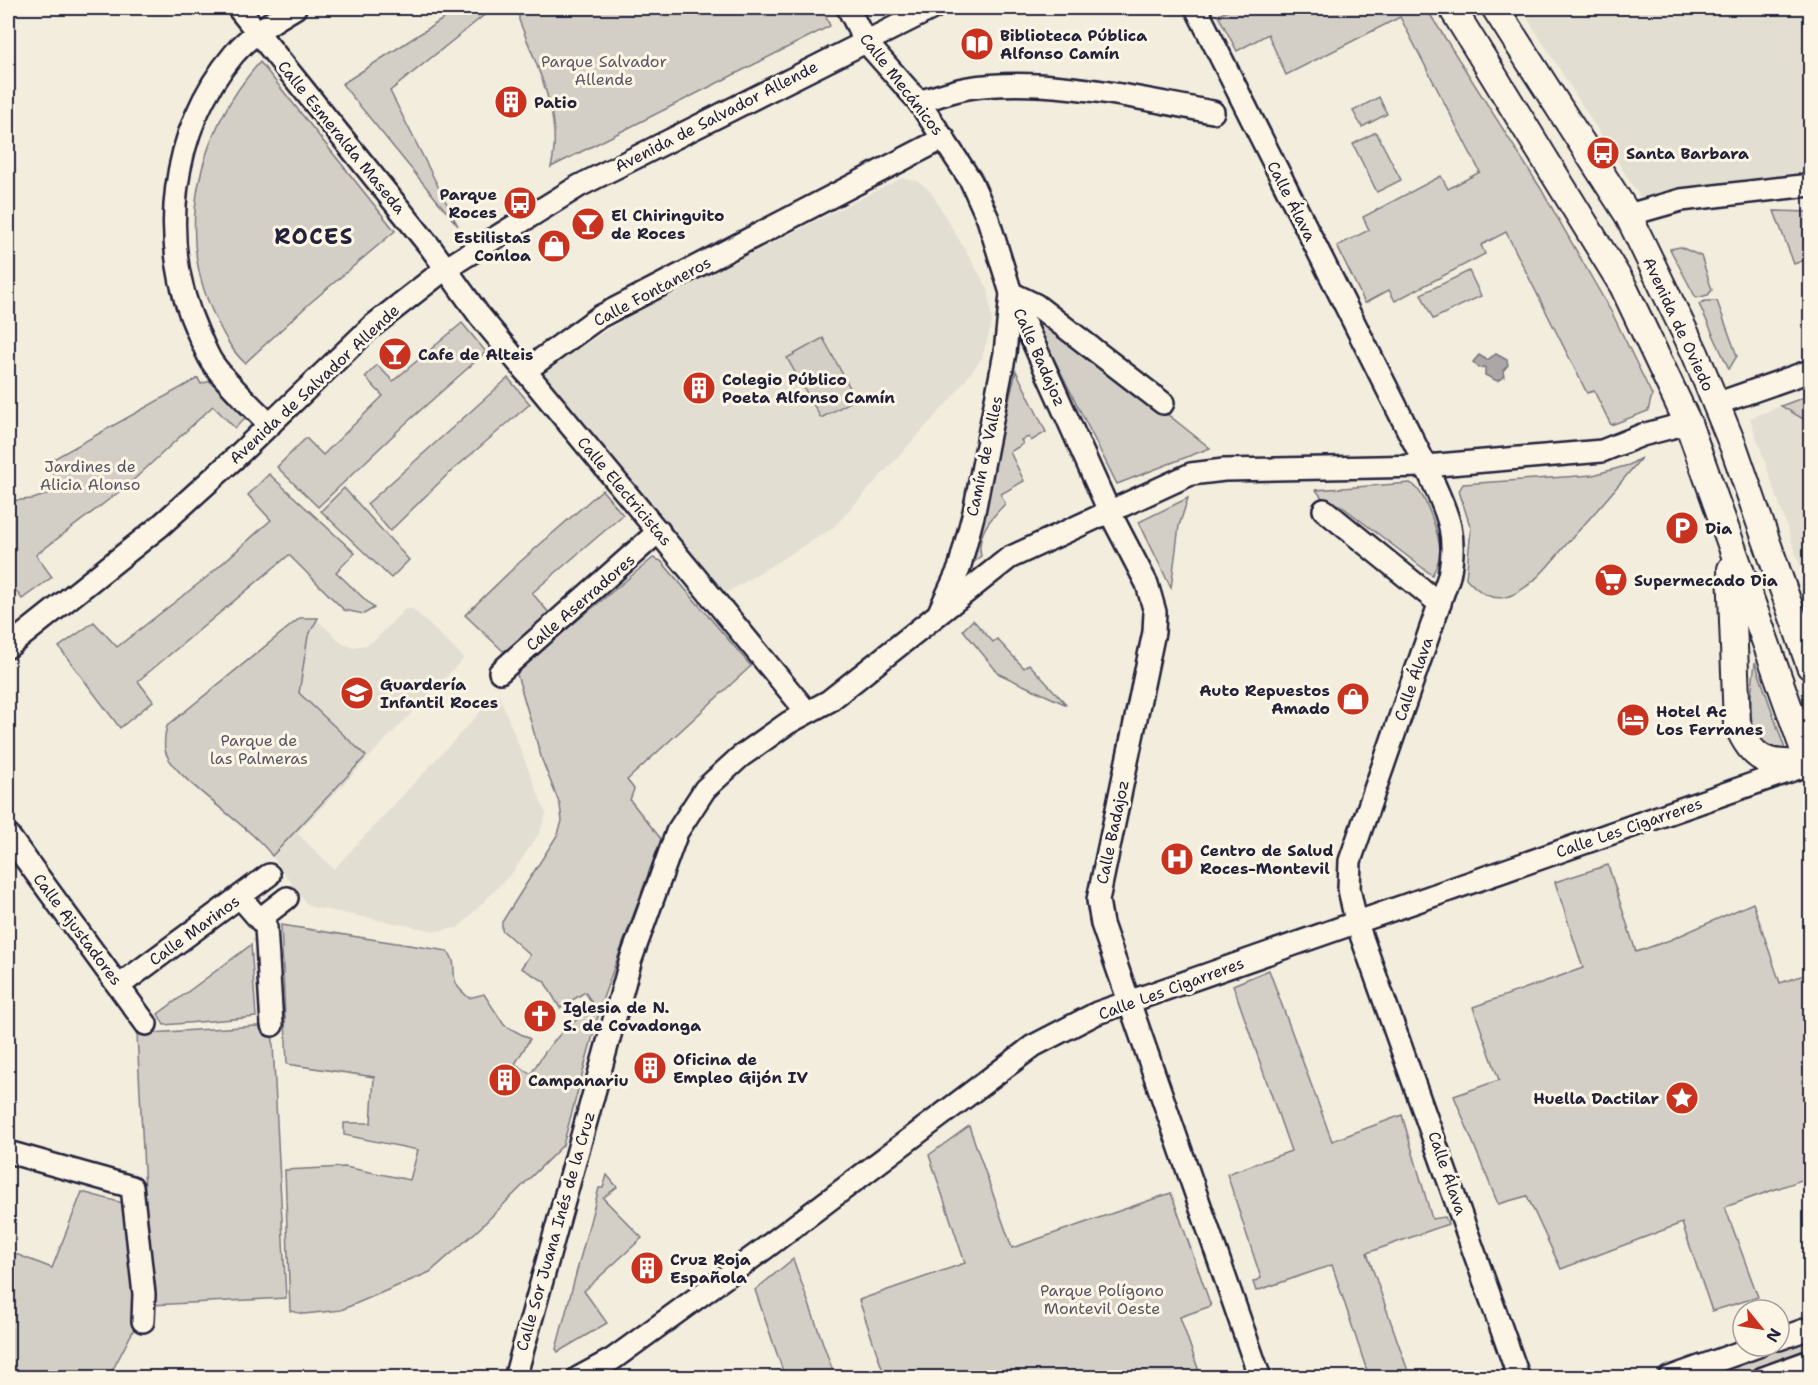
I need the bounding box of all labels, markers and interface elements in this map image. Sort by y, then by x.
place label: Biblioteca Pública Alfonso Camín [1000,25,1147,64]
library icon: Biblioteca Pública Alfonso Camín [959,26,995,62]
street label: Calle Mecánicos [855,29,948,140]
park label: Parque Salvador Allende [541,51,667,90]
street label: Calle Esmeralda Maseda [273,56,410,218]
street label: Avenida de Salvador Allende [611,56,821,177]
building icon: Patio [493,84,529,120]
place label: Patio [534,92,577,113]
bus stop icon: Santa Barbara [1585,135,1621,171]
place label: Santa Barbara [1626,143,1749,164]
street label: Calle Álava [1262,158,1321,245]
place label: Parque Roces [439,184,497,223]
bus stop icon: Parque Roces [502,185,538,221]
place label: El Chiringuito de Roces [611,205,724,244]
bar icon: El Chiringuito de Roces [570,206,606,242]
district label: ROCES [274,222,354,251]
place label: Estilistas Conloa [454,227,531,266]
shop icon: Estilistas Conloa [536,228,572,264]
street label: Calle Fontaneros [590,252,715,331]
street label: Avenida de Oviedo [1638,254,1719,395]
street label: Avenida de Salvador Allende [225,300,404,469]
street label: Calle Badajoz [1008,305,1071,410]
bar icon: Cafe de Alteis [377,336,413,372]
place label: Cafe de Alteis [418,344,533,365]
place label: Colegio Público Poeta Alfonso Camín [722,369,895,408]
building icon: Colegio Público Poeta Alfonso Camín [681,370,717,406]
street label: Camín de Valles [961,394,1008,518]
street label: Calle Electricistas [573,432,677,550]
park label: Jardines de Alicia Alonso [40,456,140,495]
parking icon: Dia [1664,510,1700,546]
place label: Dia [1705,518,1732,539]
street label: Calle Aserradores [521,549,639,655]
supermarket icon: Supermecado Dia [1593,562,1629,598]
place label: Supermecado Dia [1634,570,1778,591]
street label: Calle Álava [1389,634,1438,724]
place label: Guardería Infantil Roces [380,674,498,713]
school or university icon: Guardería Infantil Roces [339,675,375,711]
place label: Auto Repuestos Amado [1199,680,1330,719]
shop icon: Auto Repuestos Amado [1335,681,1371,717]
place label: Hotel Ac Los Ferranes [1656,701,1763,740]
hotel icon: Hotel Ac Los Ferranes [1615,702,1651,738]
park label: Parque de las Palmeras [210,730,308,769]
street label: Calle Badajoz [1091,778,1134,886]
street label: Calle Les Cigarreres [1553,793,1705,862]
place label: Centro de Salud Roces-Montevil [1200,840,1334,879]
hospital icon: Centro de Salud Roces-Montevil [1159,841,1195,877]
street label: Calle Ajustadores [29,869,127,990]
street label: Calle Marinos [145,890,244,970]
street label: Calle Les Cigarreres [1095,952,1247,1025]
place label: Iglesia de N. S. de Covadonga [563,997,701,1036]
church icon: Iglesia de N. S. de Covadonga [522,998,558,1034]
place label: Oficina de Empleo Gijón IV [673,1049,808,1088]
building icon: Oficina de Empleo Gijón IV [632,1050,668,1086]
building icon: Campanariu [487,1062,523,1098]
place label: Campanariu [528,1070,629,1091]
place icon: Huella Dactilar [1664,1080,1700,1116]
place label: Huella Dactilar [1533,1088,1659,1109]
street label: Calle Sor Juana Inés de la Cruz [511,1109,600,1353]
street label: Calle Álava [1423,1128,1472,1218]
place label: Cruz Roja Española [670,1249,751,1288]
building icon: Cruz Roja Española [629,1250,665,1286]
park label: Parque Polígono Montevil Oeste [1040,1280,1164,1319]
north arrow [1731,1298,1791,1358]
text: N [1761,1325,1786,1346]

